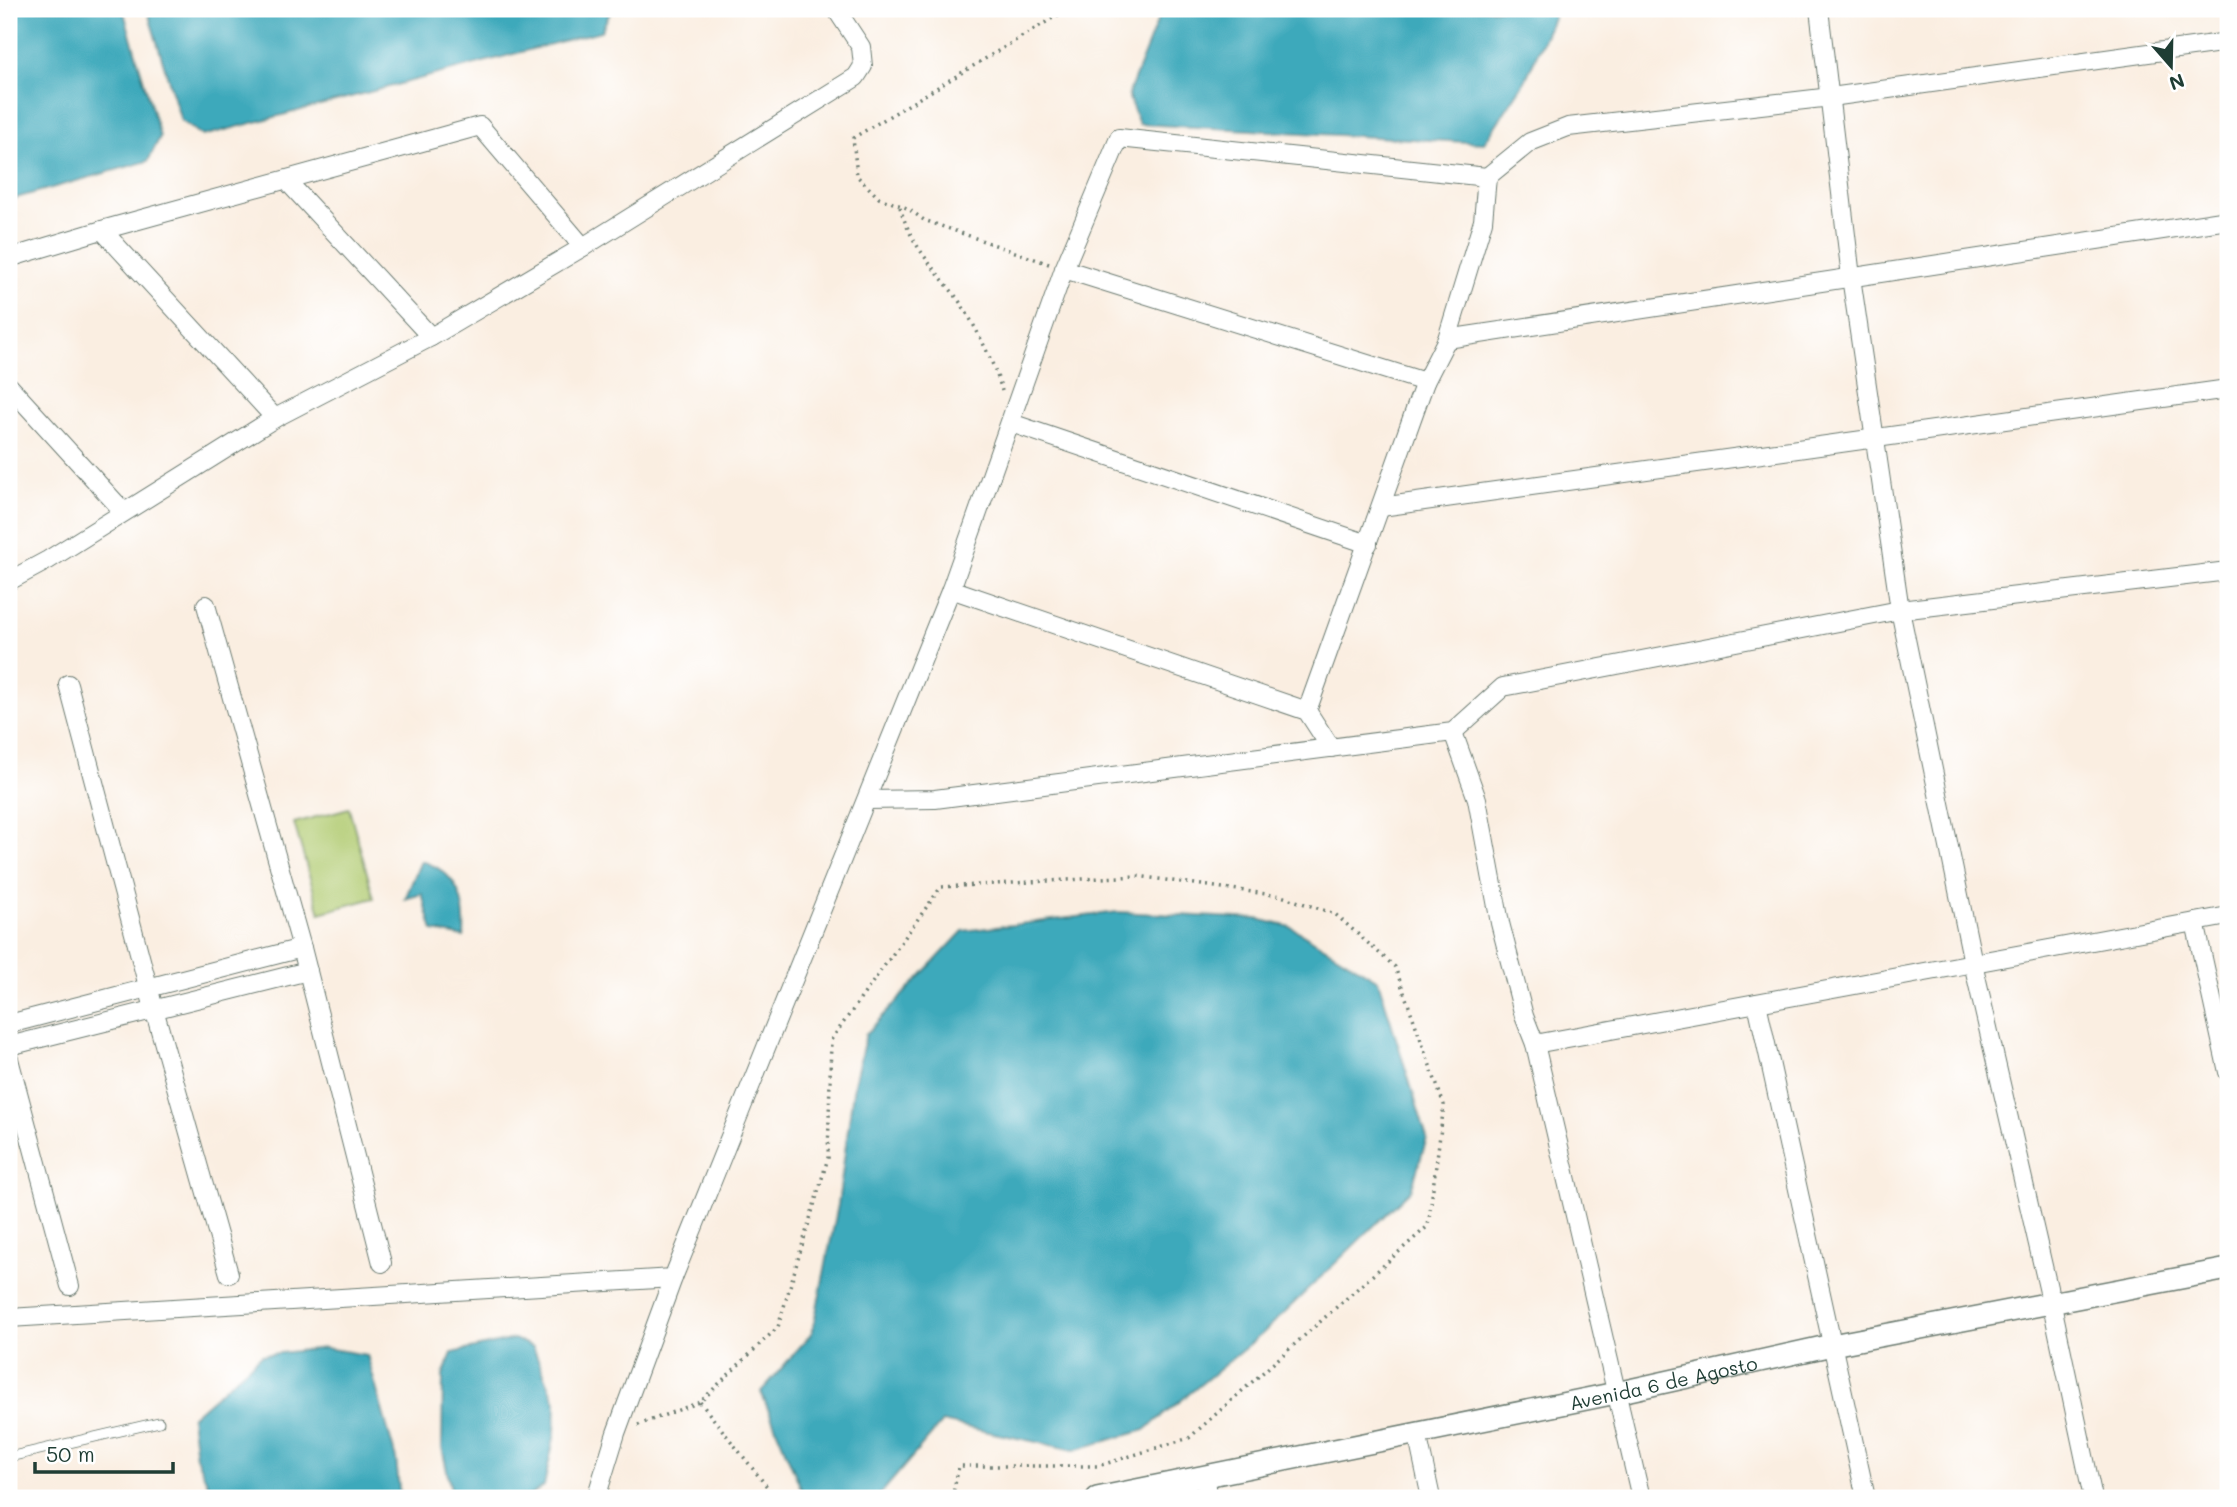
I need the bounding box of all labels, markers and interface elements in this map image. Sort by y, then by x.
north arrow [2136,32,2206,102]
text: N [2166,68,2188,97]
street label: Avenida 6 de Agosto [1567,1350,1759,1415]
scale bar [35,1430,173,1474]
text: 50 m [46,1440,95,1467]

